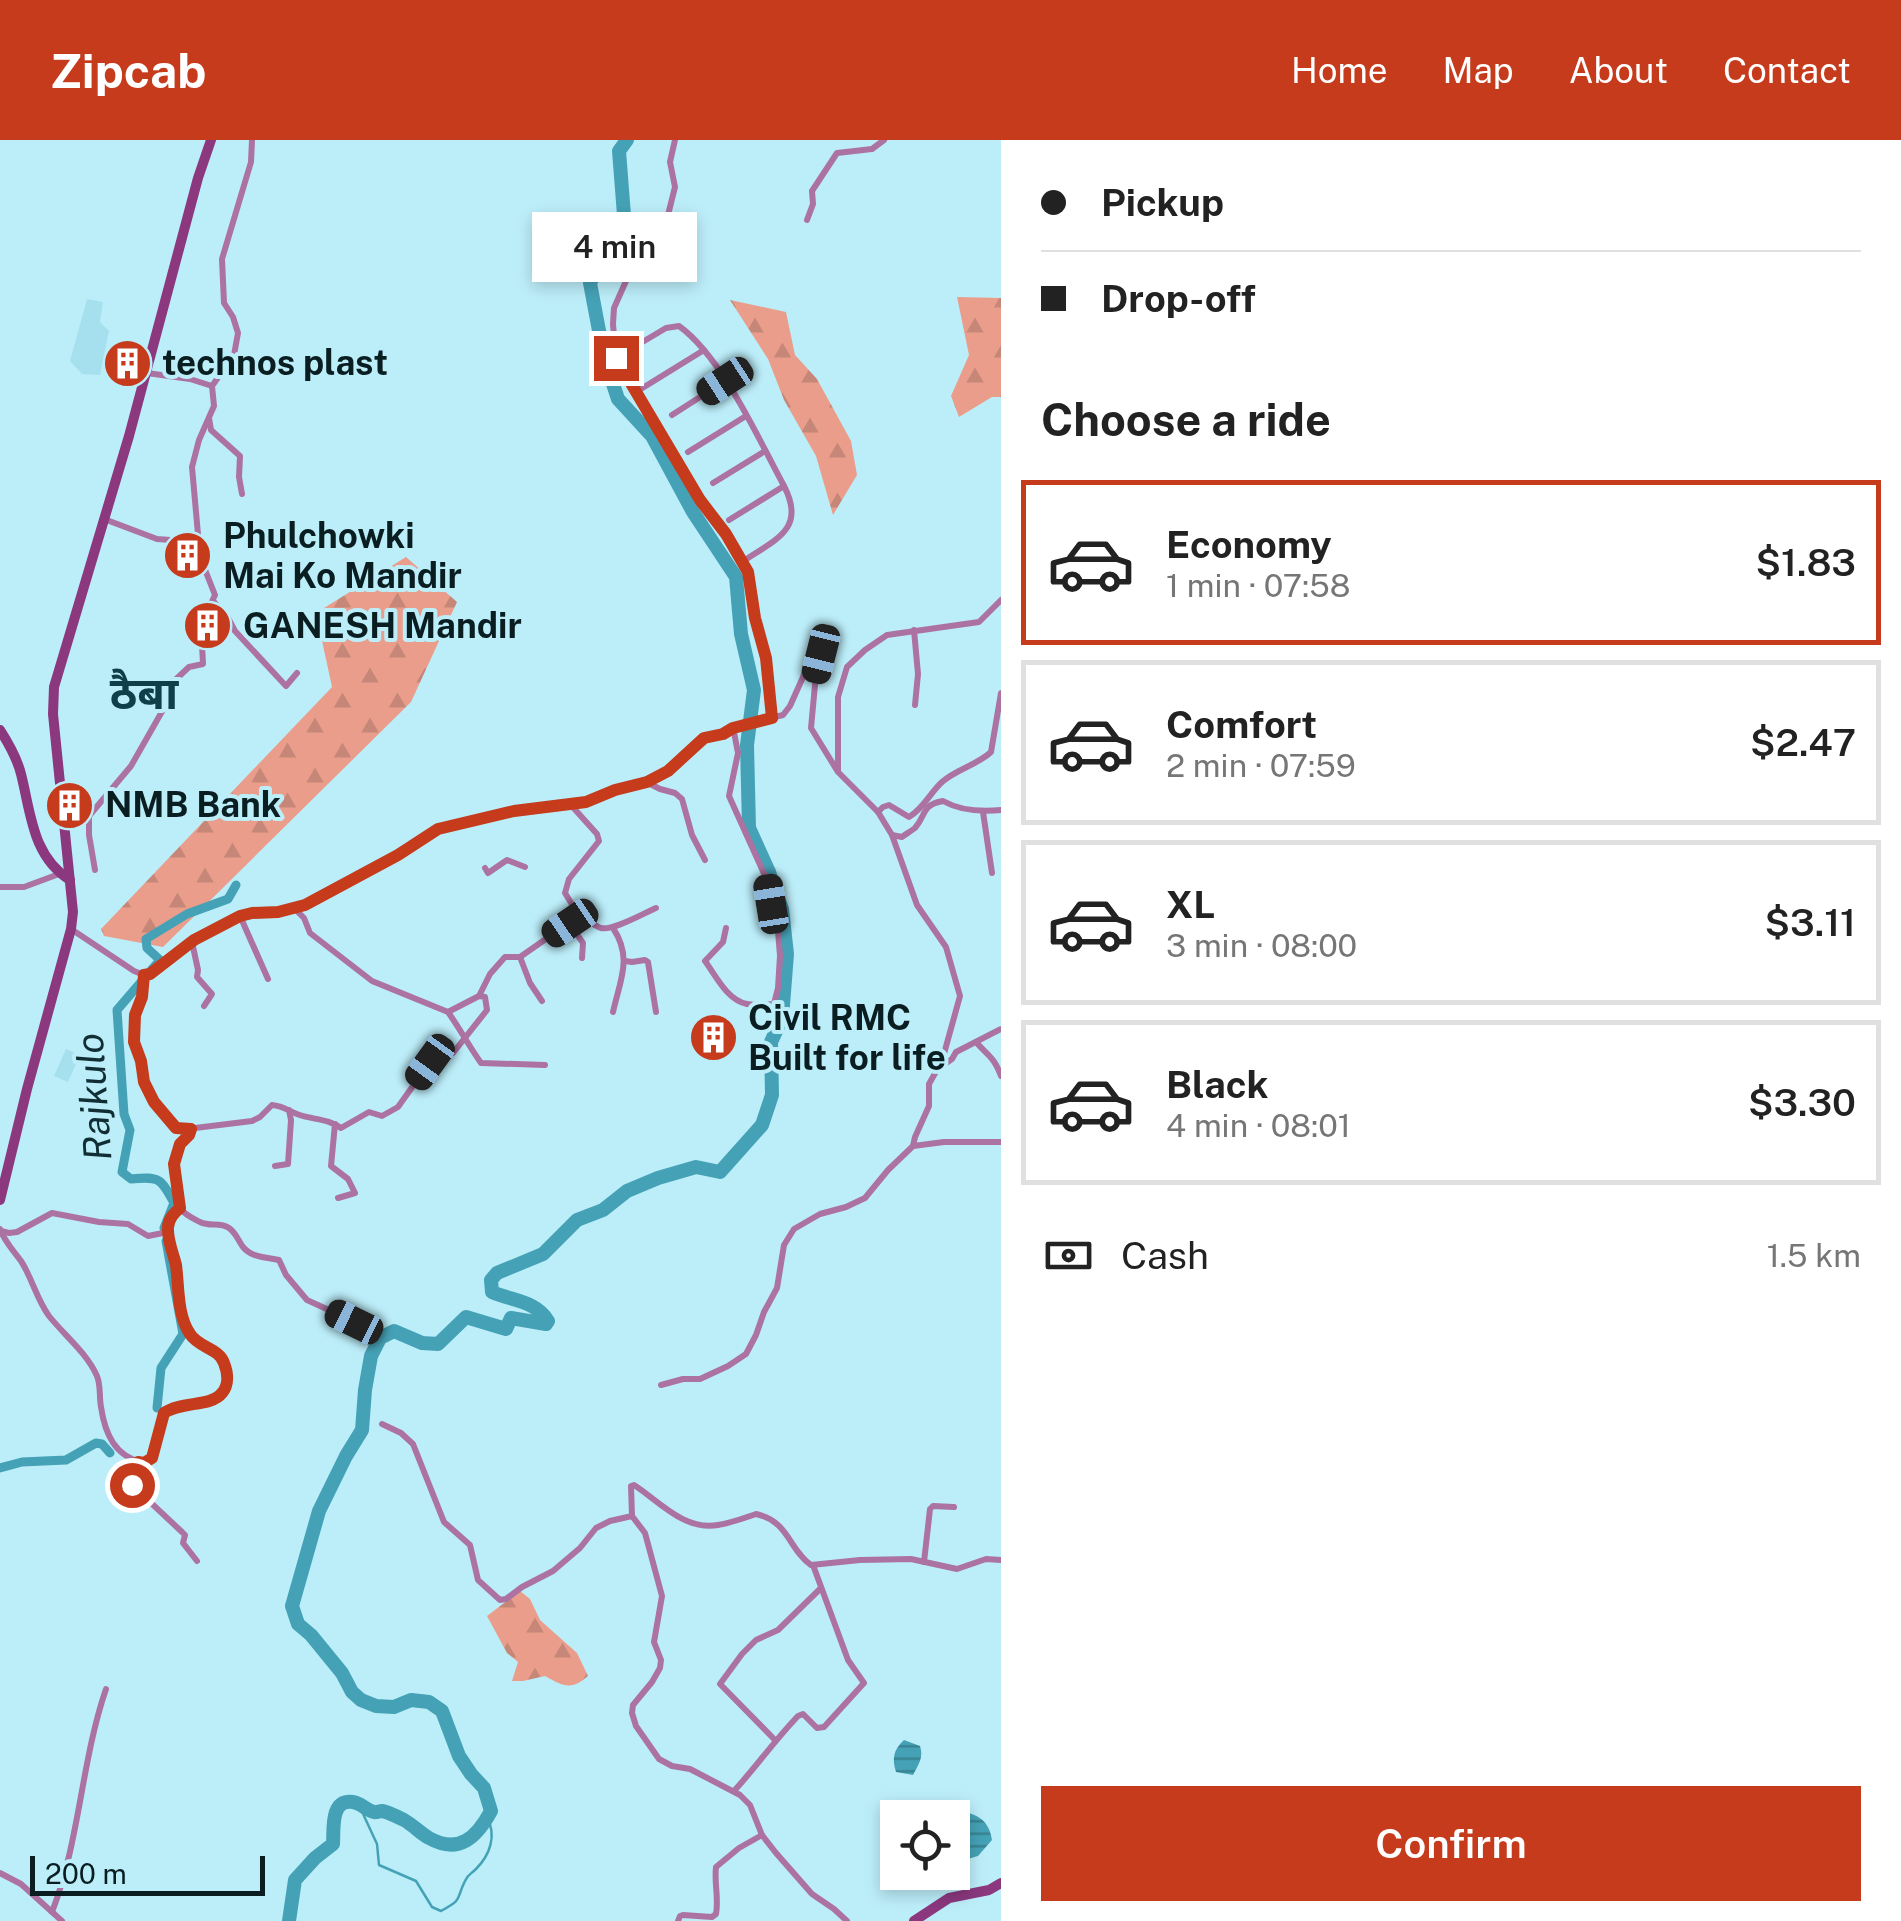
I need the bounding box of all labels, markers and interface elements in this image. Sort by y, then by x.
text: Zipcab [50,42,206,99]
text: Home [1291,50,1388,91]
text: Map [1443,50,1514,91]
text: About [1569,50,1668,91]
text: Contact [1723,50,1851,91]
text: Pickup [1101,180,1224,225]
callout: 4 min [534,213,698,283]
text: 4 min [573,228,656,265]
text: Drop-off [1101,276,1256,321]
route end [594,336,639,381]
building icon: technos plast [101,337,153,389]
place label: technos plast [162,342,388,383]
car [692,352,758,410]
text: Choose a ride [1041,393,1331,446]
place label: Phulchowki Mai Ko Mandir [223,515,462,596]
icon: car [1046,518,1136,608]
text: Economy [1166,522,1332,567]
building icon: Phulchowki Mai Ko Mandir [162,530,214,582]
text: $1.83 [1756,540,1856,585]
text: 1 min · 07:58 [1166,567,1350,604]
building icon: GANESH Mandir [182,600,234,652]
place label: GANESH Mandir [243,605,522,646]
car [799,621,843,687]
district label: ठैबा [110,666,179,719]
icon: car [1046,698,1136,788]
text: Comfort [1166,702,1317,747]
text: $2.47 [1750,720,1856,765]
text: 2 min · 07:59 [1166,747,1356,784]
building icon: NMB Bank [44,779,96,831]
place label: NMB Bank [105,784,281,825]
car [751,872,791,936]
icon: car [1046,878,1136,968]
text: XL [1166,882,1215,927]
car [537,894,603,952]
text: $3.11 [1765,900,1856,945]
text: 3 min · 08:00 [1166,927,1357,964]
place label: Civil RMC Built for life [748,997,946,1078]
building icon: Civil RMC Built for life [687,1012,739,1064]
car [400,1029,460,1095]
water label: Rajkulo [67,1032,120,1162]
icon: car [1046,1058,1136,1148]
text: Black [1166,1062,1269,1107]
text: $3.30 [1748,1080,1856,1125]
text: 4 min · 08:01 [1166,1107,1351,1144]
icon: cash [1041,1228,1096,1283]
text: Cash [1121,1233,1209,1278]
text: 1.5 km [1767,1237,1861,1274]
car [320,1295,388,1349]
route start [110,1463,155,1508]
button: Confirm [1041,1786,1861,1901]
map controls [880,1800,970,1890]
button: locate [880,1800,970,1890]
scale bar [30,1851,265,1896]
text: 200 m [45,1857,127,1890]

